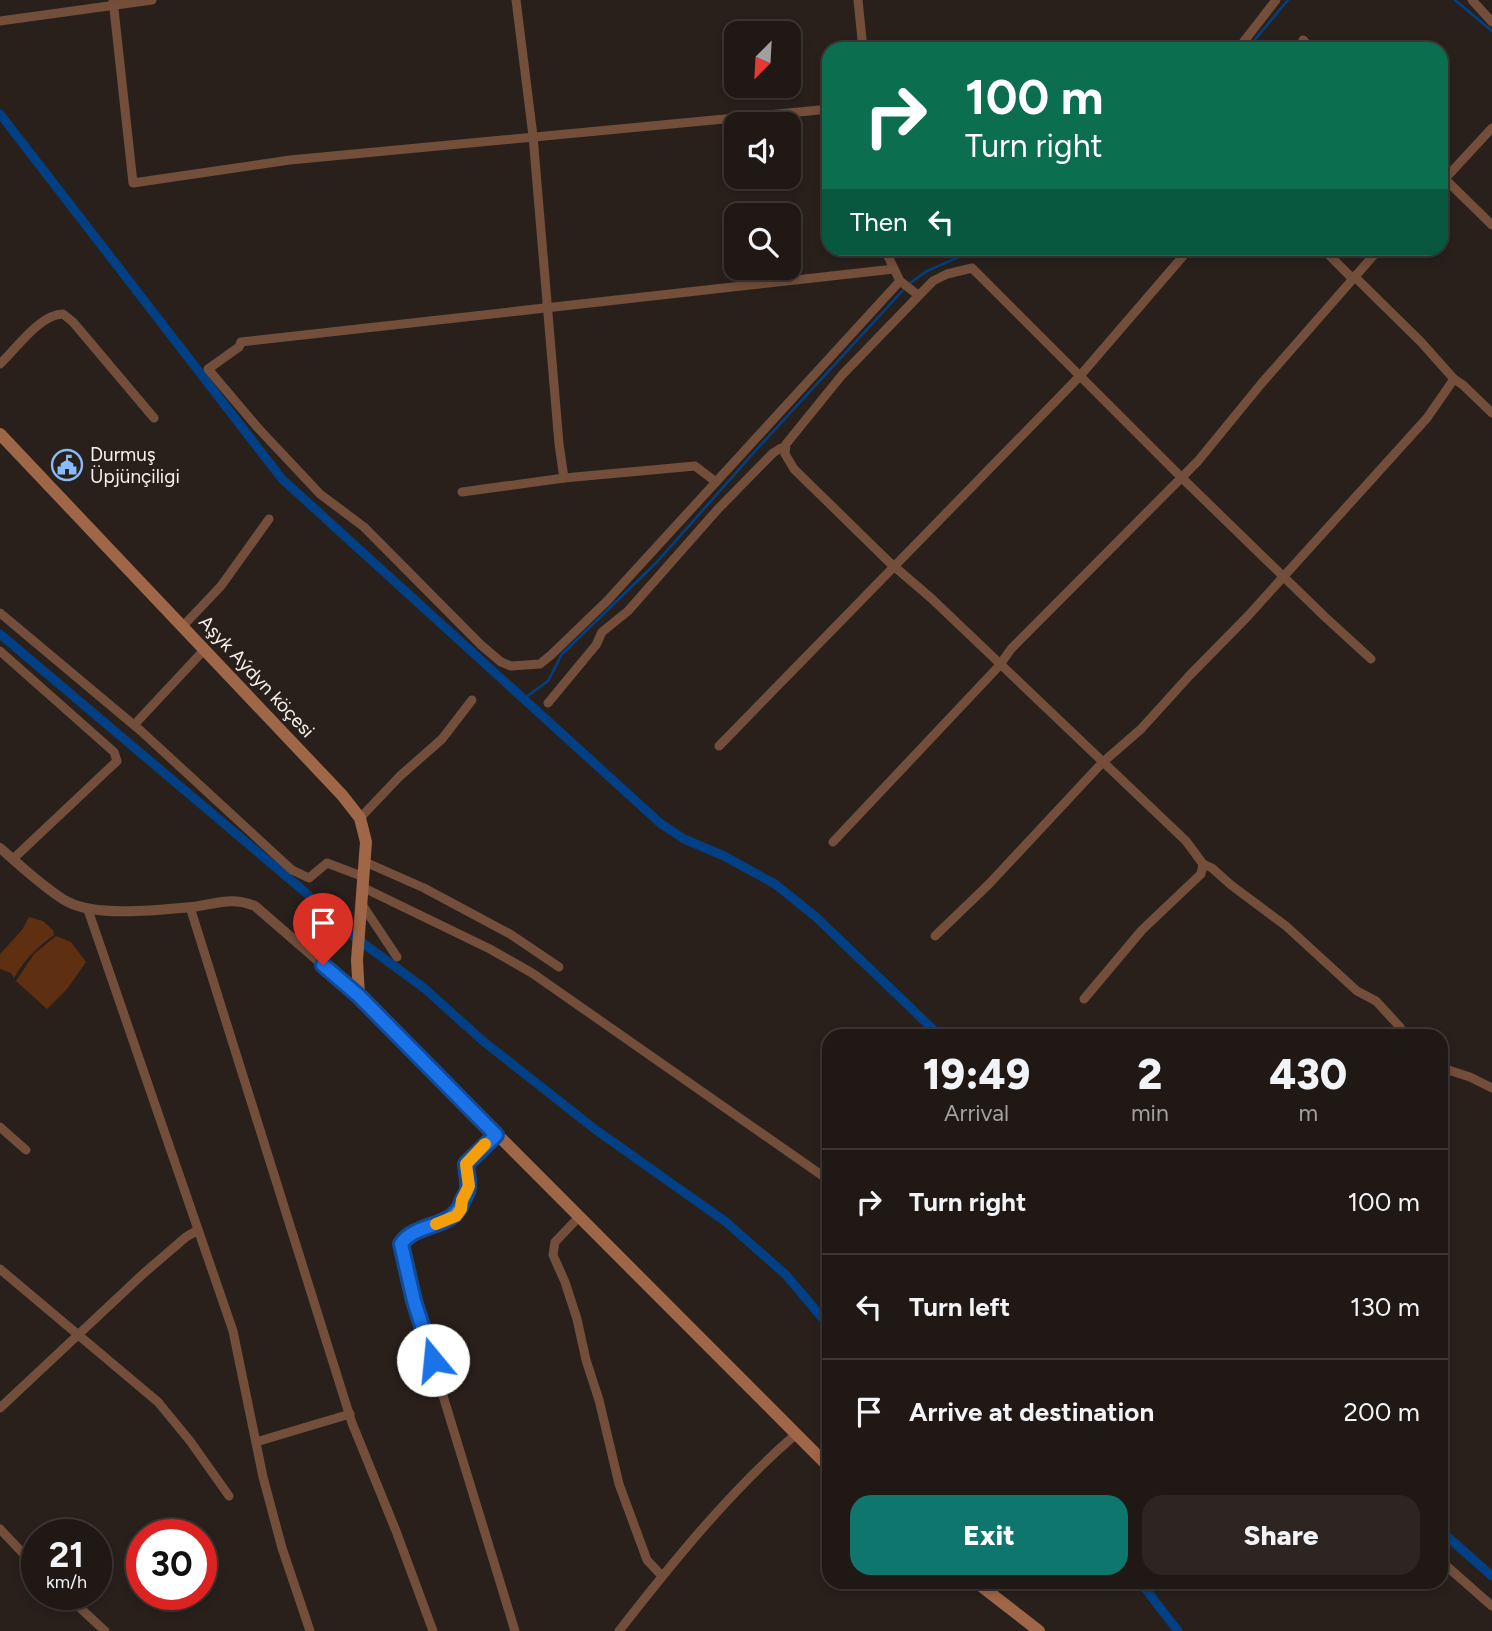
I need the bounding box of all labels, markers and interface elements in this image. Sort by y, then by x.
north arrow [724,21,802,98]
map controls [724,21,801,280]
text: 100 m [965,67,1104,126]
icon: right [850,70,941,161]
button: sound [724,112,801,189]
text: Turn right [965,127,1103,165]
button: search [724,203,801,280]
icon: left [922,203,960,241]
text: Then [850,206,908,238]
place label: Durmuş Üpjünçiligi [90,443,180,488]
public building icon: Durmuş Üpjünçiligi [50,448,84,482]
street label: Aşyk Aýdyn köçesi [194,611,319,742]
pin [293,893,353,965]
icon: arrive [304,904,342,942]
text: 19:49 [923,1049,1030,1100]
text: 2 [1138,1049,1162,1100]
text: 430 [1269,1049,1347,1100]
text: Arrival [944,1099,1009,1127]
text: min [1131,1099,1169,1127]
text: m [1299,1099,1318,1127]
icon: right [850,1183,888,1221]
text: Turn right [909,1186,1026,1218]
text: 100 m [1347,1186,1420,1218]
icon: left [850,1288,888,1326]
text: Turn left [909,1291,1010,1323]
text: 130 m [1350,1291,1420,1323]
position arrow [396,1323,470,1397]
icon: arrive [850,1393,888,1431]
text: Arrive at destination [909,1396,1154,1428]
text: 200 m [1344,1396,1420,1428]
button: Exit [850,1495,1128,1575]
button: Share [1142,1495,1420,1575]
speed limit sign: 30 [126,1519,217,1610]
text: 21 [49,1534,84,1576]
text: km/h [46,1571,87,1593]

